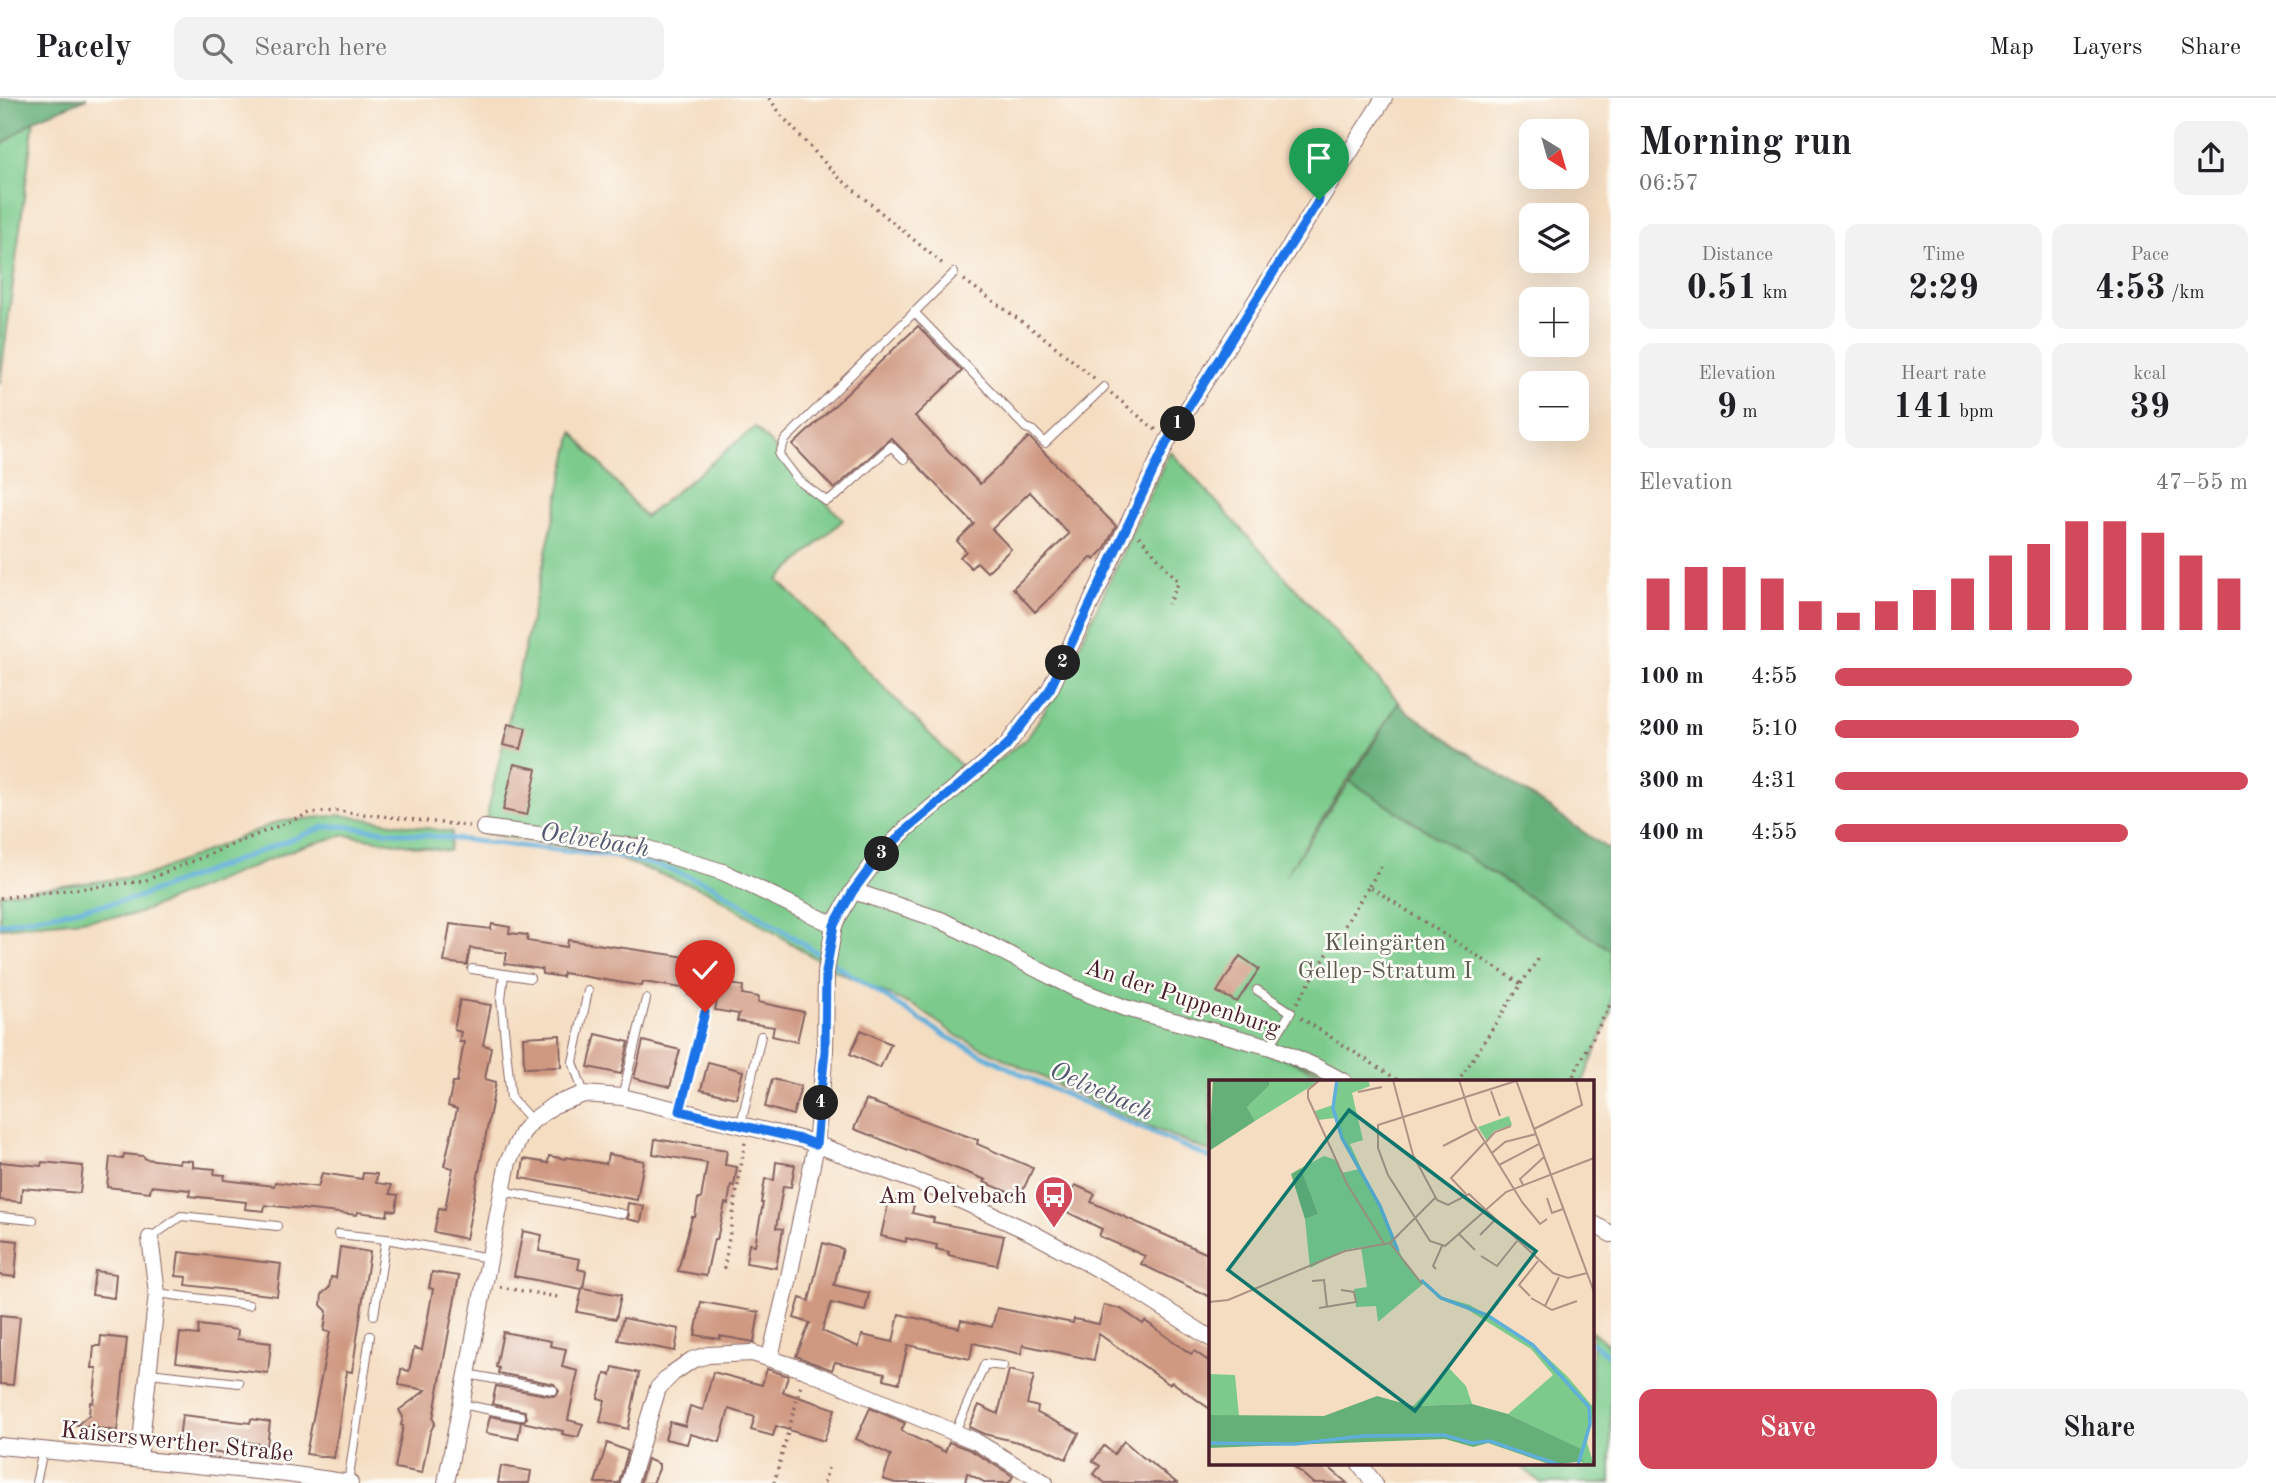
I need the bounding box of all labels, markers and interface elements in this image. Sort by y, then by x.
search box [174,17,664,80]
icon: search [198,29,236,67]
text: Pacely [35,32,132,65]
text: Search here [254,35,387,61]
text: Map [1990,36,2034,60]
text: Layers [2072,36,2142,60]
text: Share [2180,36,2241,60]
north arrow [1519,119,1589,189]
map controls [1519,119,1589,441]
button: share [2174,121,2248,195]
text: Morning run [1639,125,1852,163]
pin [1289,128,1349,200]
icon: arrive [1300,139,1338,177]
text: 06:57 [1639,172,1699,195]
button: layers [1519,203,1589,273]
text: Distance [1701,246,1773,265]
text: Time [1922,246,1965,265]
text: Pace [2131,246,2169,265]
text: 0.51 [1687,271,1757,306]
text: 2:29 [1908,271,1979,306]
text: 4:53 [2095,271,2166,306]
text: km [1757,284,1788,303]
text: /km [2166,284,2205,303]
button: + [1519,287,1589,357]
text: Elevation [1699,365,1776,384]
text: Heart rate [1901,365,1986,384]
text: kcal [2133,365,2166,384]
button: − [1519,371,1589,441]
text: 9 [1717,390,1737,425]
text: 141 [1893,390,1954,425]
text: 39 [2130,390,2170,425]
text: m [1737,403,1758,422]
text: bpm [1954,403,1994,422]
pin: 1 [1160,406,1196,442]
text: 1 [1172,414,1183,433]
text: Elevation [1639,471,1733,494]
text: 47–55 m [2156,471,2248,494]
pin: 2 [1046,646,1080,680]
text: 2 [1057,653,1068,672]
text: 100 m [1639,665,1704,688]
text: 4:55 [1751,665,1797,688]
text: 200 m [1639,717,1704,740]
text: 5:10 [1751,717,1797,740]
text: 300 m [1639,769,1704,792]
text: 4:31 [1751,769,1797,792]
water label: Oelvebach [538,820,651,862]
text: 400 m [1639,821,1704,844]
text: 4:55 [1751,821,1797,844]
pin: 3 [864,836,900,872]
text: 3 [876,844,887,863]
park label: Kleingärten Gellep-Stratum I [1297,932,1473,984]
pin [675,940,735,1012]
icon: check [686,951,724,989]
street label: An der Puppenburg [1082,956,1283,1042]
water label: Oelvebach [1045,1058,1157,1126]
inset map [1209,1080,1594,1466]
pin: 4 [804,1086,838,1121]
text: 4 [815,1093,826,1112]
bus stop icon: Am Oelvebach [1033,1174,1075,1229]
place label: Am Oelvebach [878,1185,1027,1209]
button: Save [1639,1389,1937,1469]
button: Share [1951,1389,2248,1469]
street label: Kaiserswerther Straße [59,1419,295,1467]

